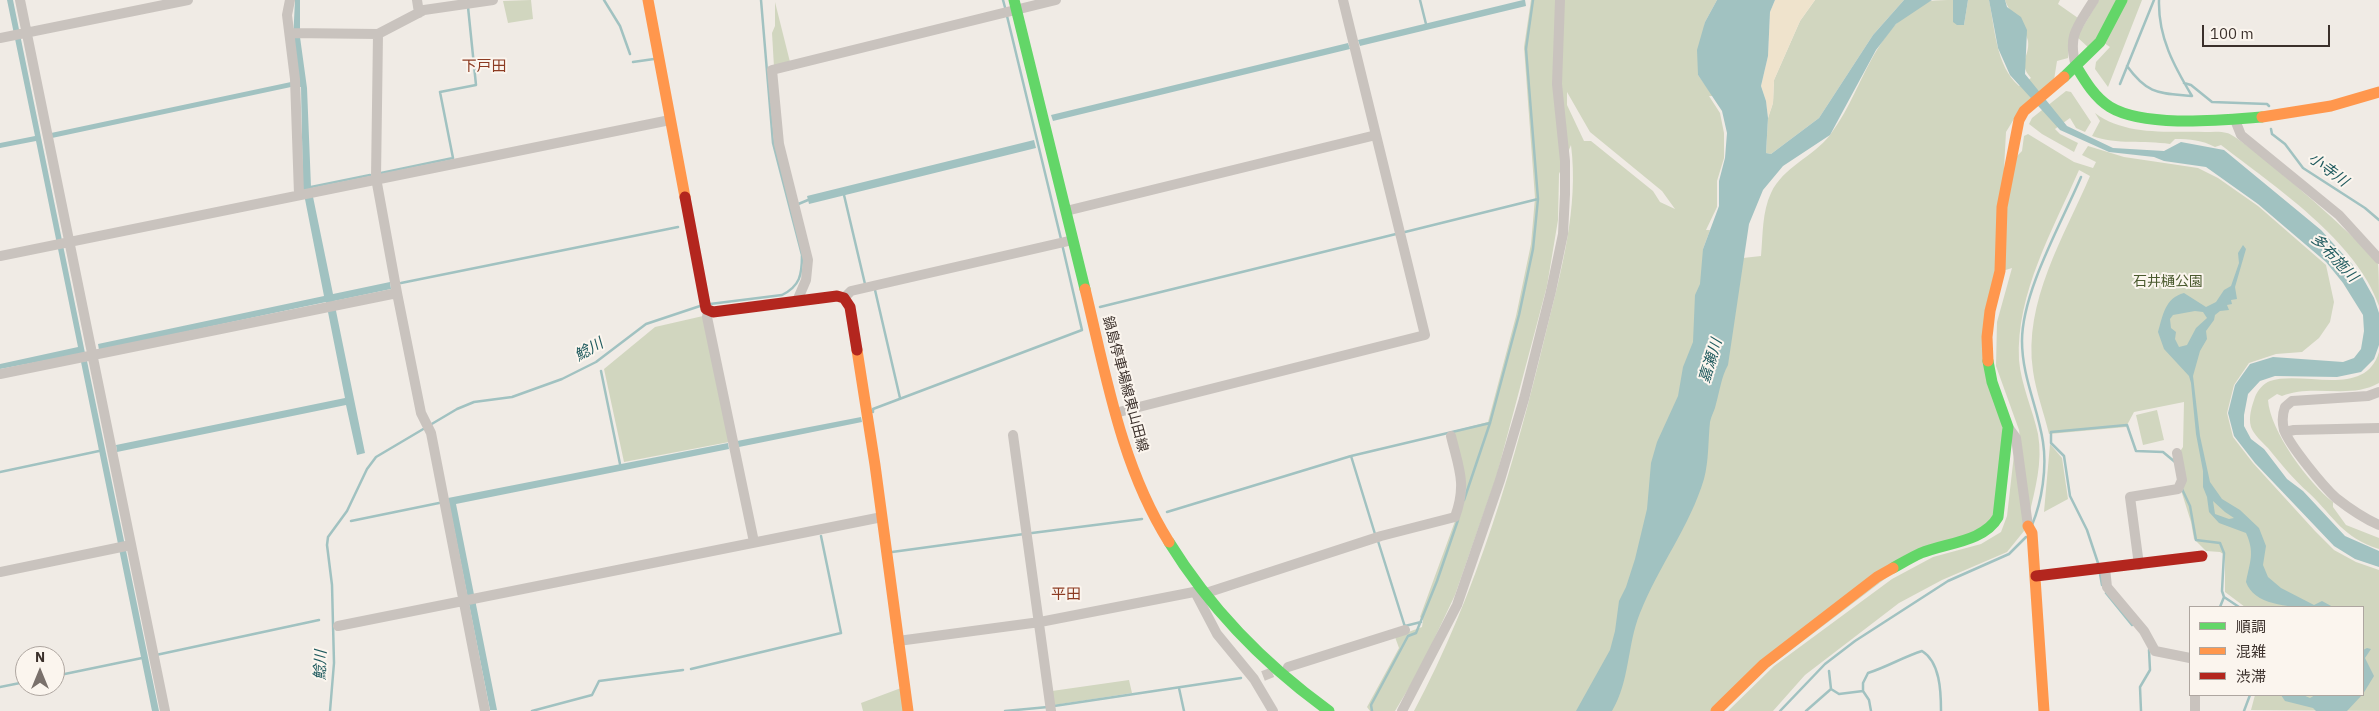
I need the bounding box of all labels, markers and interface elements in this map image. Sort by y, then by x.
scale bar [2204,15,2332,47]
text: 100 m [2210,24,2254,43]
district label: 下戸田 [462,58,506,76]
water label: 小寺川 [2305,149,2351,191]
water label: 多布施川 [2307,230,2361,286]
park label: 石井樋公園 [2133,274,2203,290]
street label: 鍋島停車場線東山田線 [1099,314,1151,454]
water label: 鯰川 [572,335,606,365]
water label: 嘉瀬川 [1696,337,1726,385]
district label: 平田 [1051,586,1081,604]
legend [2189,606,2364,696]
text: 順調 [2236,617,2266,636]
text: 混雑 [2236,642,2266,661]
north arrow [15,646,65,696]
text: N [35,648,45,666]
water label: 鯰川 [311,650,331,680]
text: 渋滞 [2236,667,2266,686]

